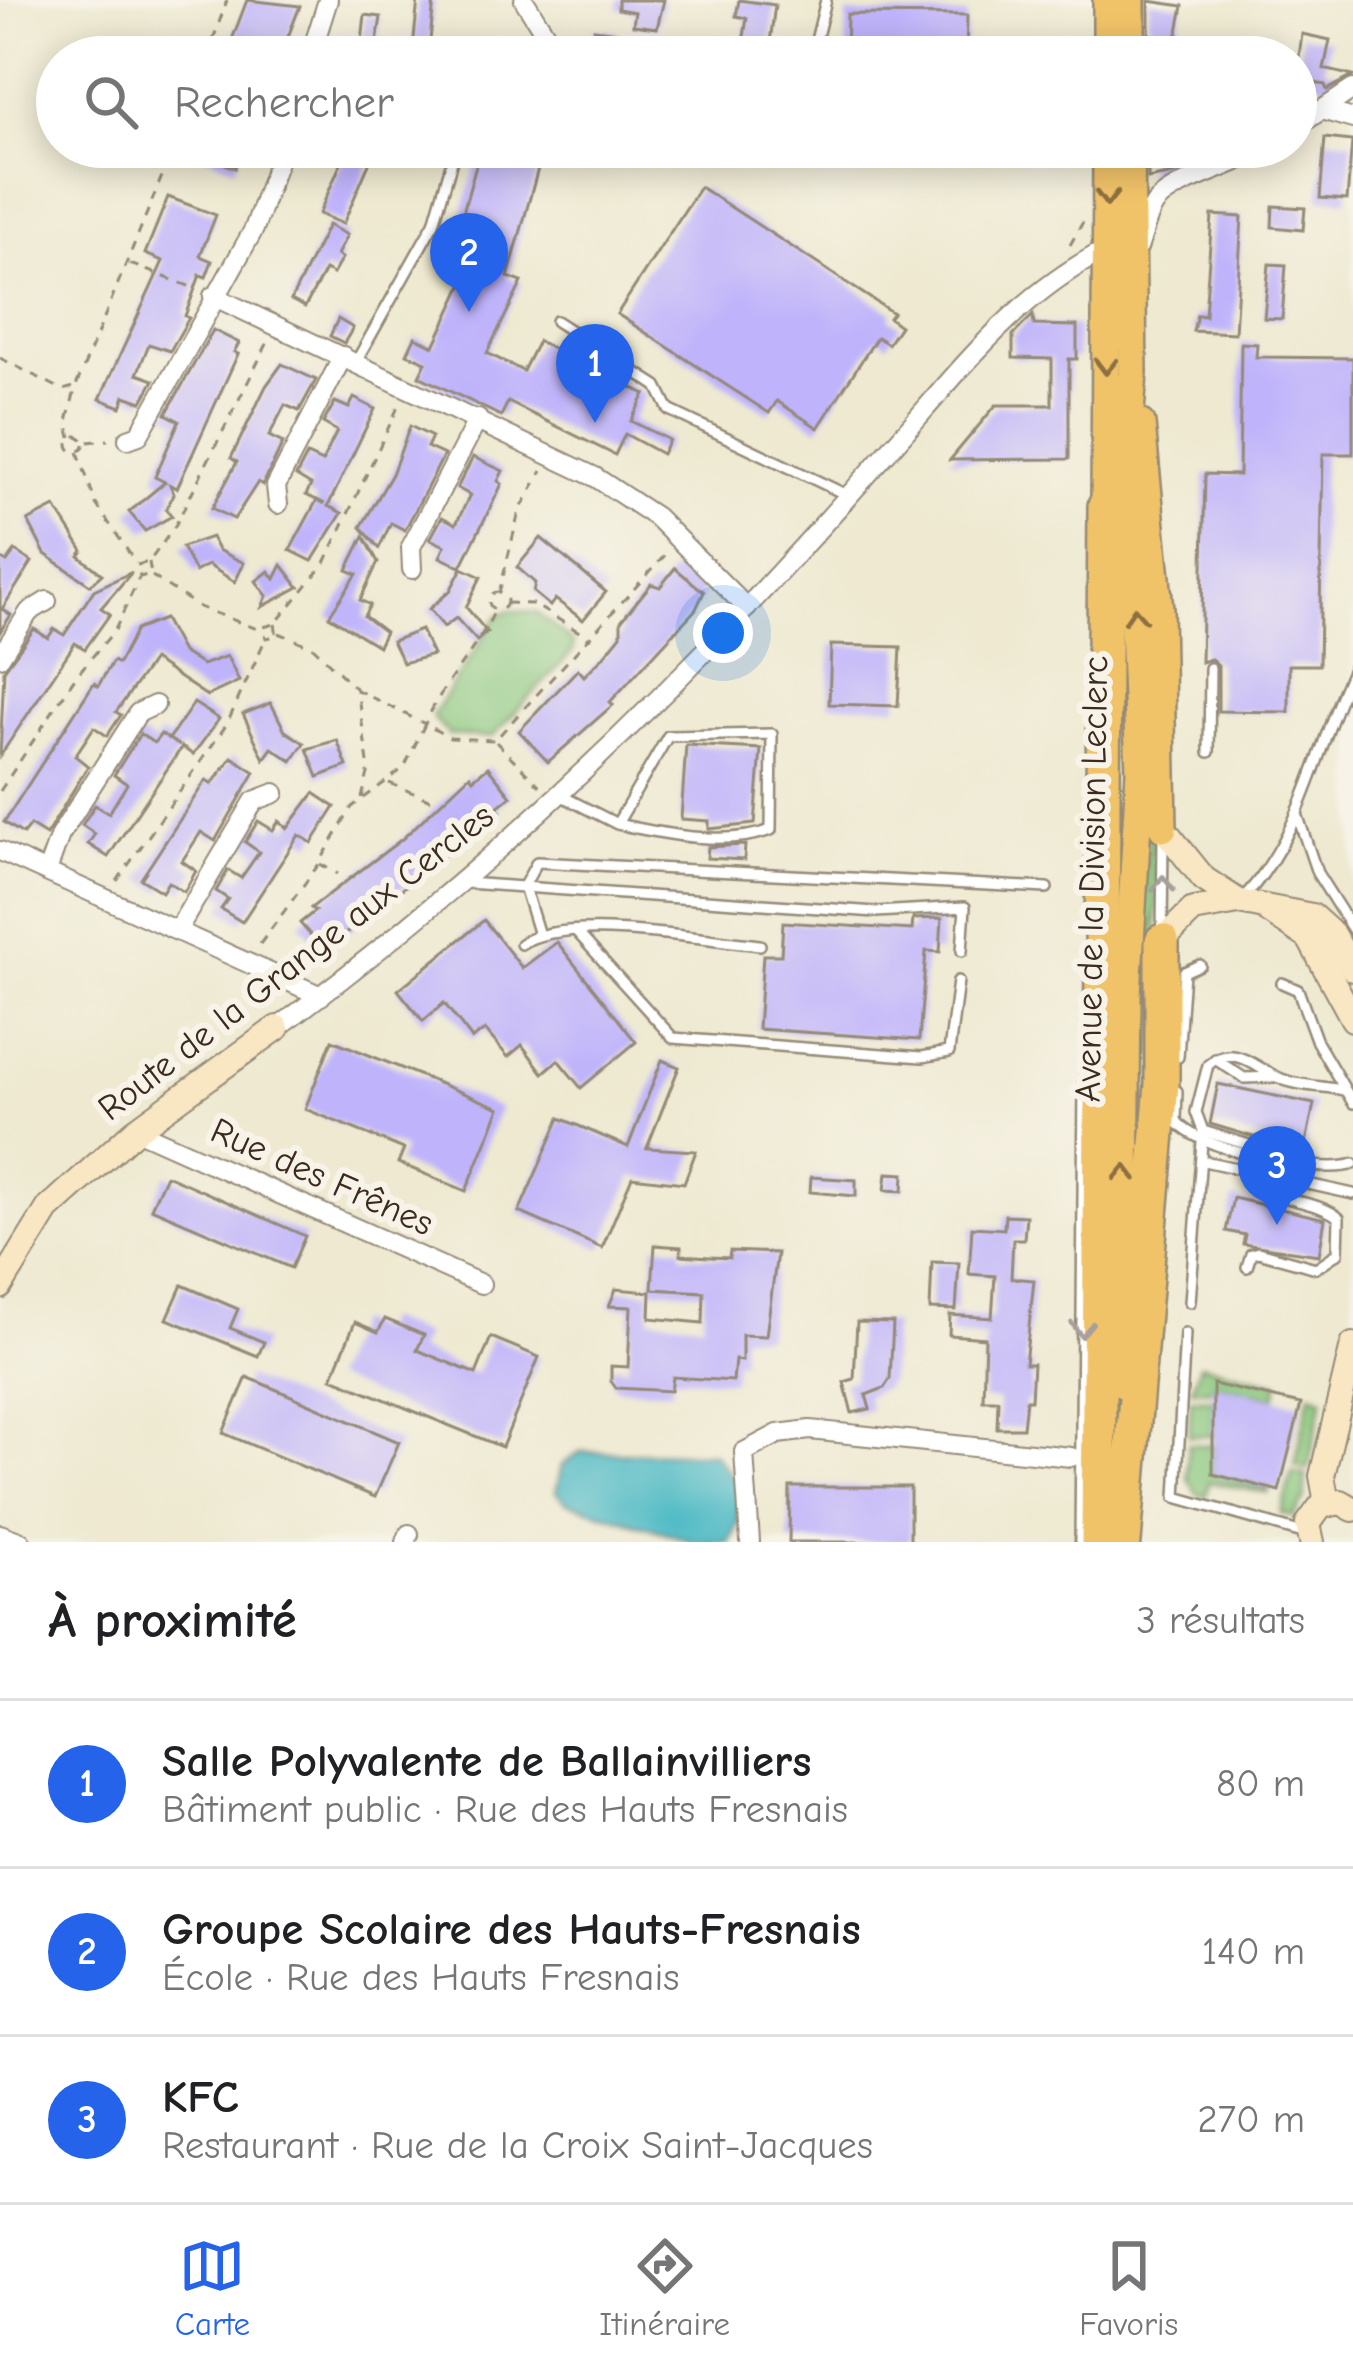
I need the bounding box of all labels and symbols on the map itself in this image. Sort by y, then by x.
one-way arrow [1094,190,1120,208]
pin: 2 [430,213,508,312]
pin: 1 [556,324,634,423]
one-way arrow [1093,358,1119,376]
your location [693,603,753,663]
one-way arrow [1122,606,1148,625]
street label: Avenue de la Division Leclerc [1068,655,1116,1103]
street label: Route de la Grange aux Cercles [90,795,502,1129]
one-way arrow [1149,874,1175,893]
street label: Rue des Frênes [205,1110,439,1244]
pin: 3 [1238,1126,1316,1225]
one-way arrow [1112,1163,1138,1181]
one-way arrow [1069,1321,1095,1339]

